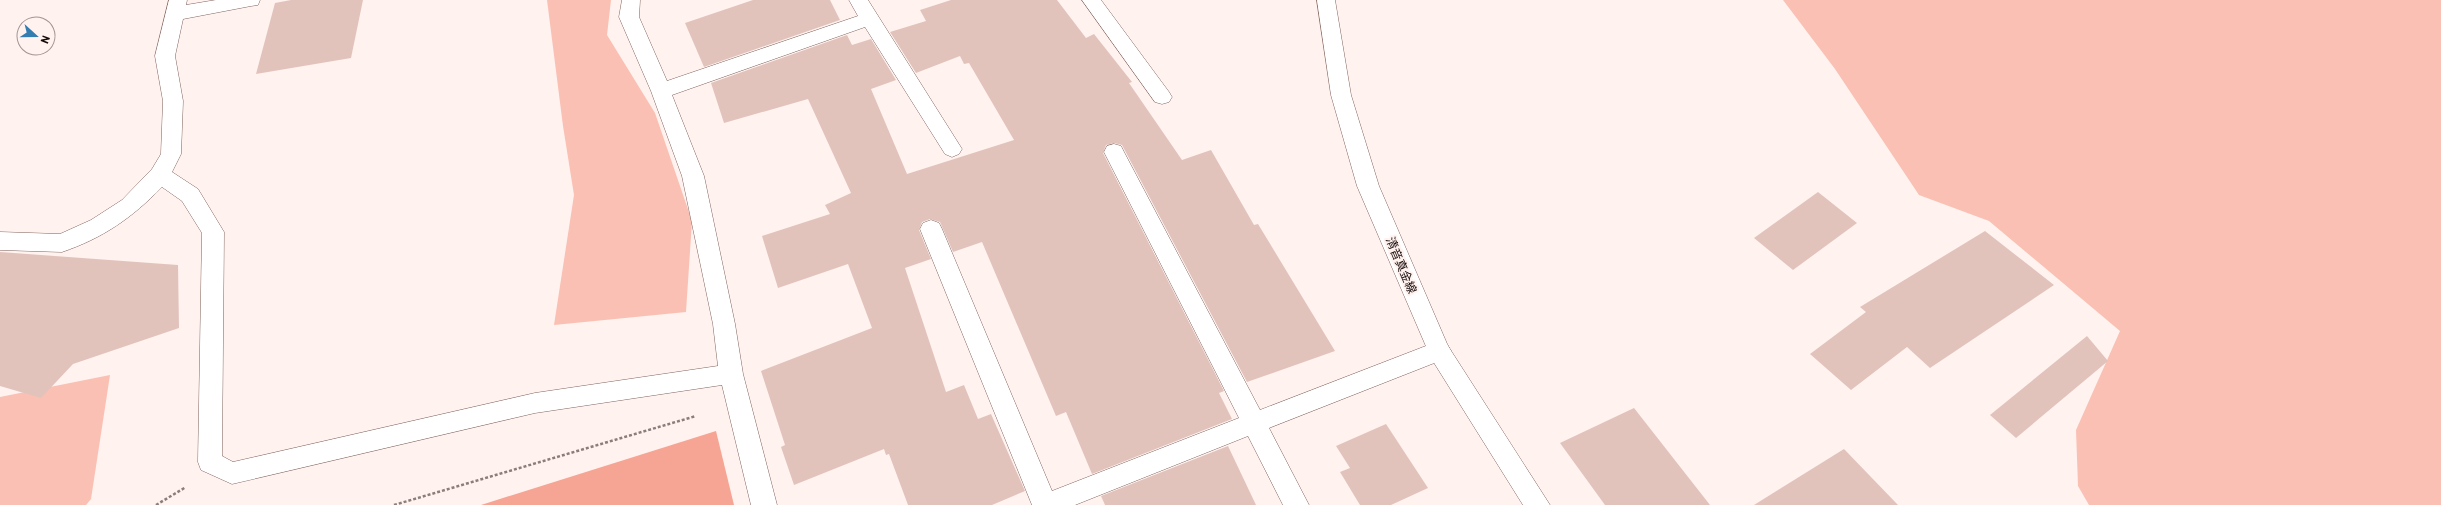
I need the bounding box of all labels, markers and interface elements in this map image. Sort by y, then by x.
north arrow [16,16,56,56]
text: N [38,34,53,46]
street label: 清音真金線 [1384,235,1420,295]

